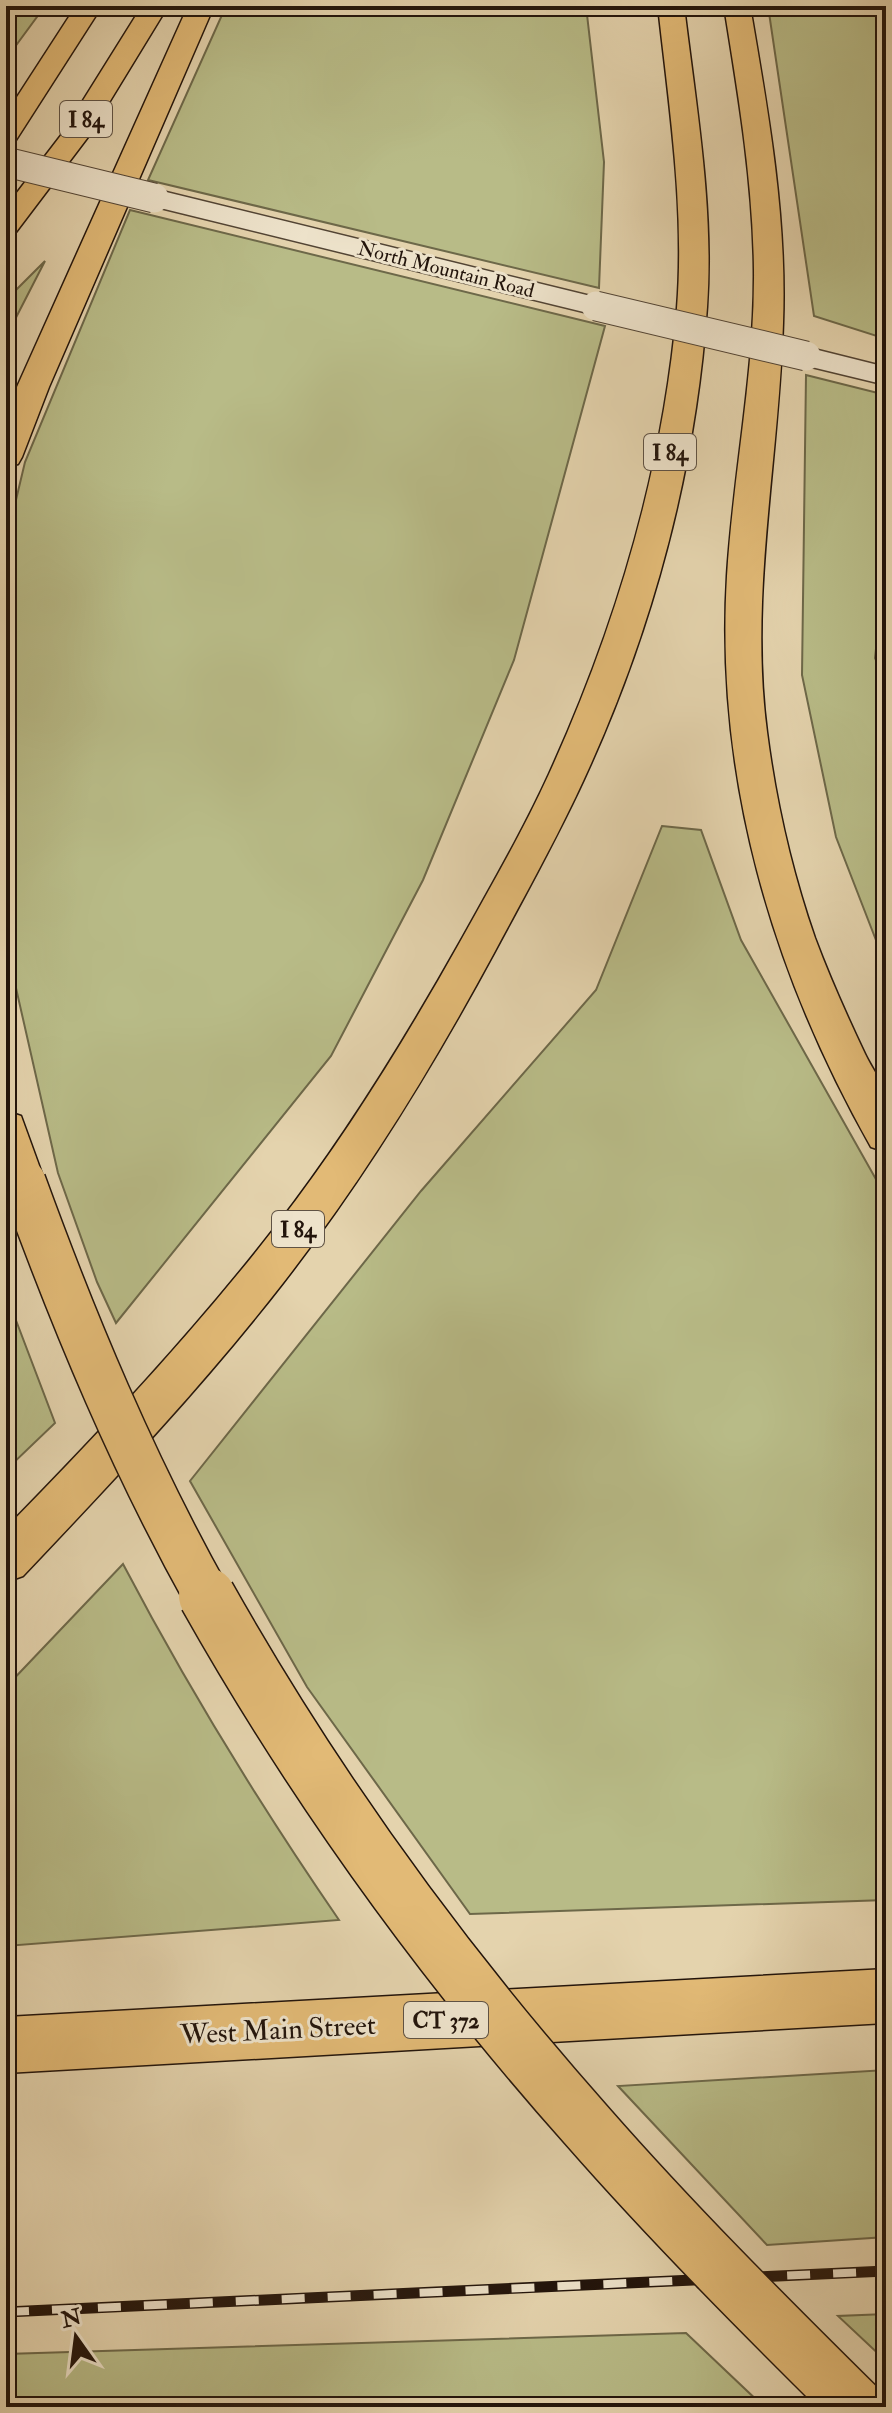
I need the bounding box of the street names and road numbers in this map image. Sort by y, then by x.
road number: I 84 [60,101,112,137]
street label: North Mountain Road [355,235,537,304]
road number: I 84 [644,434,696,470]
road number: I 84 [272,1211,324,1247]
road number: CT 372 [404,2002,488,2038]
street label: West Main Street [178,2008,377,2053]

